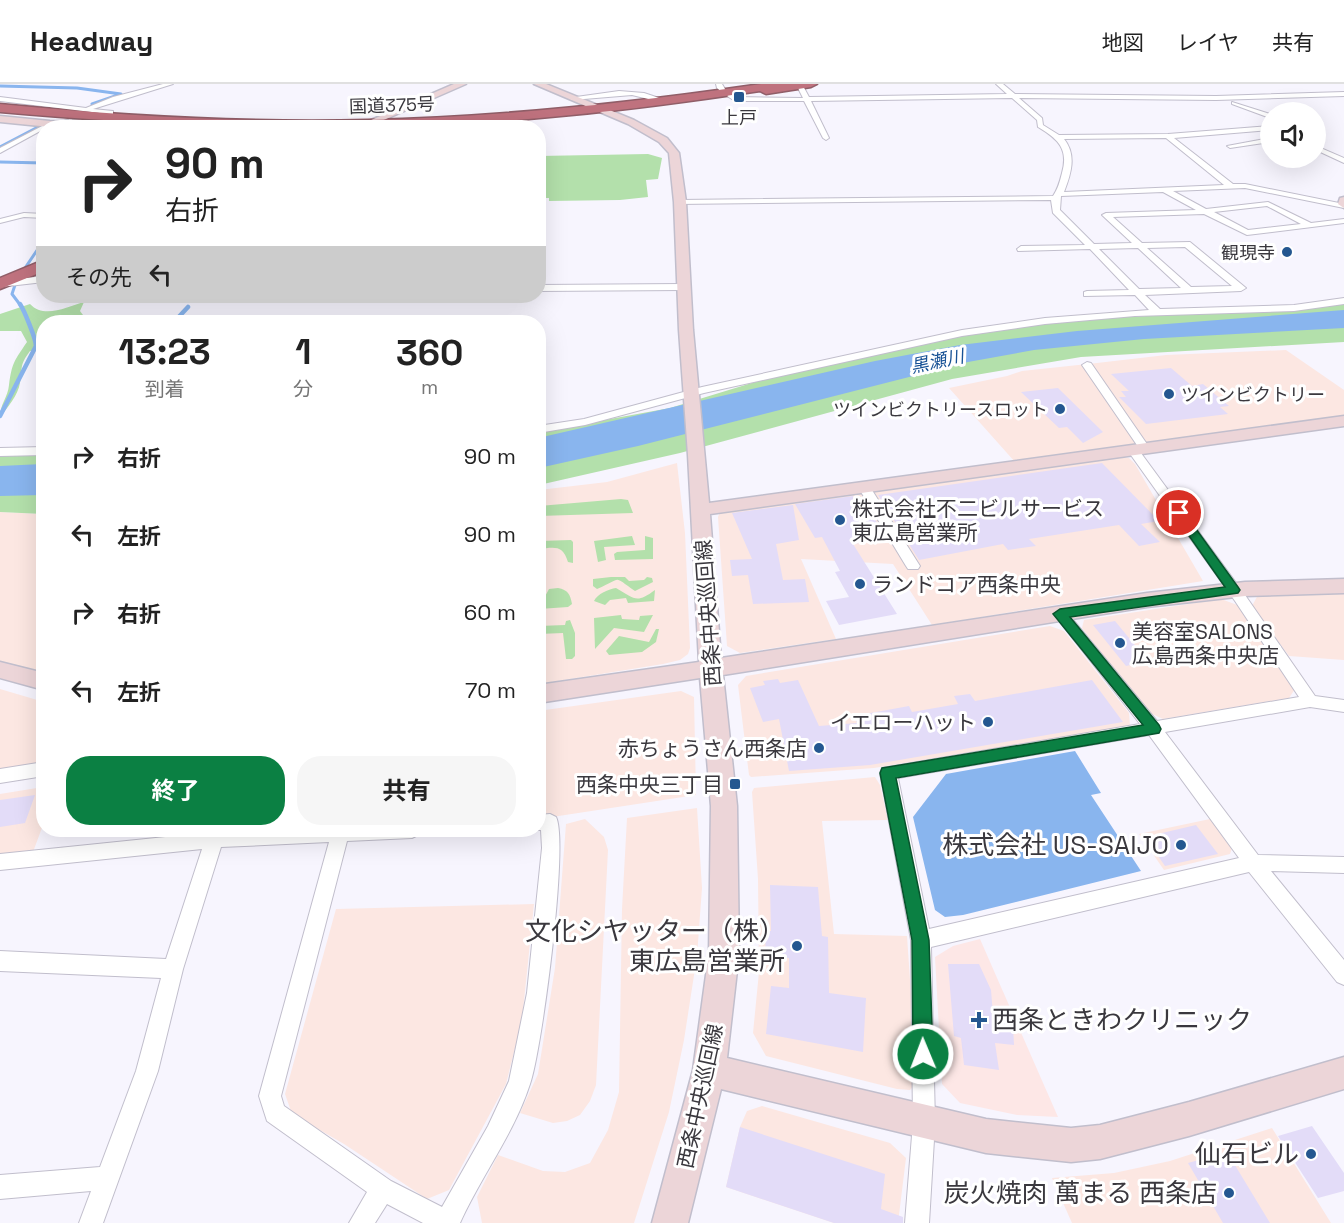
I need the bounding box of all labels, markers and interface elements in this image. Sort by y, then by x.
text: Headway [30,23,153,59]
text: 地図 [1102,29,1144,56]
text: レイヤ [1177,29,1239,56]
text: 共有 [1272,29,1314,56]
marker: 上戸 [732,90,746,104]
street label: 国道375号 [349,92,435,118]
map controls [1260,102,1326,168]
button: sound [1260,102,1326,168]
place label: 上戸 [721,106,757,129]
text: 90 m [165,137,265,190]
icon: right [66,144,144,222]
text: 右折 [165,193,219,228]
place label: 観現寺 [1221,241,1275,264]
marker: 観現寺 [1280,245,1294,259]
icon: left [144,258,177,291]
text: その先 [66,263,132,291]
text: 13:23 [119,329,211,375]
text: 1 [295,329,311,375]
text: 360 [396,330,463,376]
water label: 黒瀬川 [908,344,968,378]
text: m [421,374,438,400]
text: 到着 [145,376,185,402]
text: 分 [293,376,313,402]
place label: ツインビクトリー [1181,383,1325,406]
marker: ツインビクトリー [1162,387,1176,401]
place label: ツインビクトリースロット [833,398,1048,421]
marker: ツインビクトリースロット [1053,402,1067,416]
icon: right [66,440,99,473]
text: 90 m [464,442,516,470]
text: 右折 [117,444,161,472]
pin [1153,487,1204,538]
place label: 株式会社不二ビルサービス 東広島営業所 [852,495,1104,546]
icon: arrive [1162,496,1195,529]
marker: 株式会社不二ビルサービス 東広島営業所 [833,513,847,527]
icon: left [66,518,99,551]
text: 90 m [464,520,516,548]
text: 左折 [117,522,161,550]
street label: 西条中央巡回線 [689,539,727,687]
place label: ランドコア西条中央 [872,571,1061,598]
marker: ランドコア西条中央 [853,577,867,591]
icon: right [66,596,99,629]
text: 60 m [464,598,516,626]
text: 右折 [117,600,161,628]
place label: 美容室SALONS 広島西条中央店 [1132,618,1279,669]
marker: 美容室SALONS 広島西条中央店 [1113,636,1127,650]
icon: left [66,674,99,707]
text: 70 m [465,676,516,704]
text: 左折 [117,678,161,706]
place label: イエローハット [830,709,976,736]
marker: イエローハット [981,715,995,729]
place label: 赤ちょうさん西条店 [618,735,807,762]
marker: 赤ちょうさん西条店 [812,741,826,755]
button: 終了 [66,756,285,825]
button: 共有 [297,756,516,825]
place label: 西条中央三丁目 [576,771,723,798]
marker: 西条中央三丁目 [728,777,742,791]
place label: 株式会社 US-SAIJO [942,828,1169,862]
marker: 株式会社 US-SAIJO [1174,838,1188,852]
place label: 文化シヤッター（株） 東広島営業所 [525,914,785,978]
marker: 文化シヤッター（株） 東広島営業所 [790,939,804,953]
place label: 西条ときわクリニック [992,1003,1252,1037]
marker: 西条ときわクリニック [970,1011,988,1029]
street label: 西条中央巡回線 [672,1021,728,1171]
position arrow [891,1022,955,1086]
place label: 仙石ビル [1195,1137,1299,1171]
marker: 仙石ビル [1304,1147,1318,1161]
place label: 炭火焼肉 萬まる 西条店 [944,1176,1217,1210]
marker: 炭火焼肉 萬まる 西条店 [1222,1186,1236,1200]

